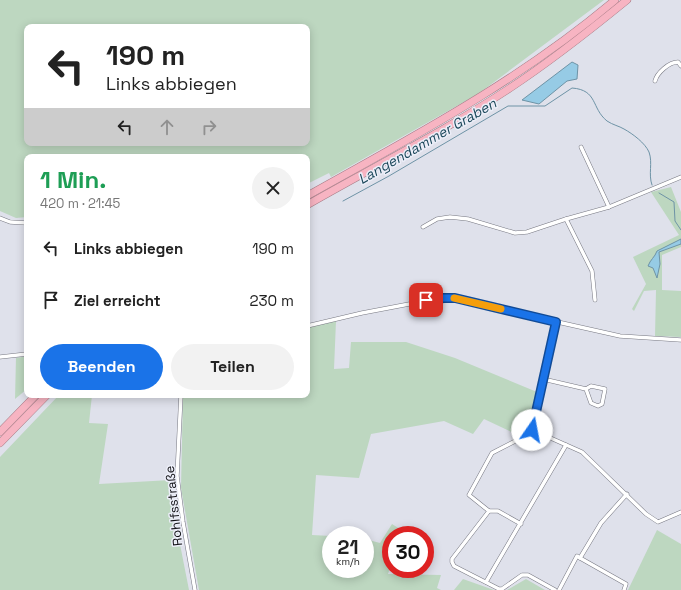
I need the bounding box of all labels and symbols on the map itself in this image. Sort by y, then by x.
water label: Langendammer Graben [355,94,500,188]
pin [409,283,443,317]
position arrow [511,409,553,451]
street label: Rohlfsstraße [161,465,186,547]
speed limit sign: 30 [382,526,434,578]

